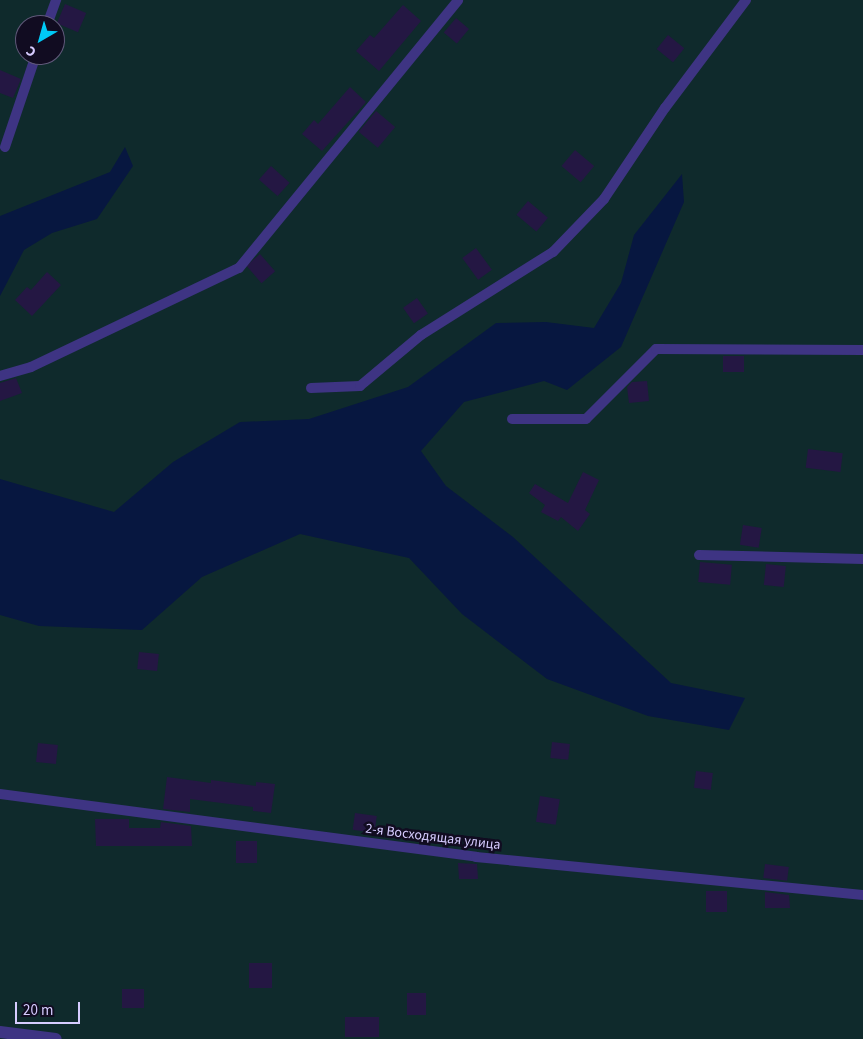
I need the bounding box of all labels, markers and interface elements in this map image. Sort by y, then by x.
north arrow [15,15,65,65]
text: С [22,41,41,61]
street label: 2-я Восходящая улица [364,820,502,854]
scale bar [18,992,82,1024]
text: 20 m [23,1000,53,1021]

